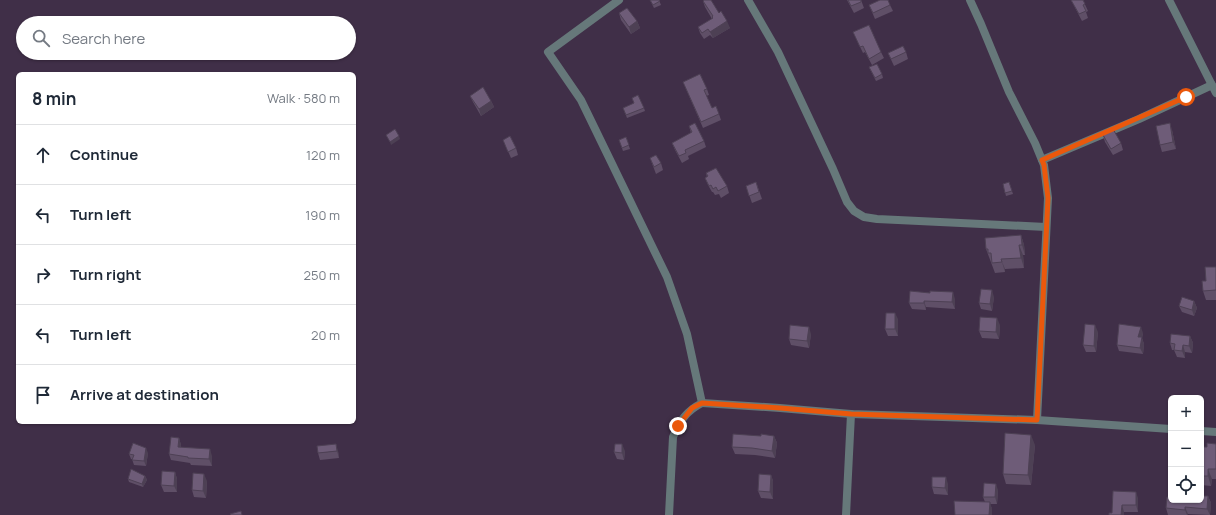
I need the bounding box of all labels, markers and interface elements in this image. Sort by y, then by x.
search box [16,16,356,60]
icon: search [30,27,52,49]
text: Search here [62,28,145,49]
text: 8 min [32,87,77,110]
route start [1177,88,1195,106]
text: Walk · 580 m [267,89,340,107]
icon: ahead [32,144,54,166]
text: Continue [70,144,138,165]
text: 120 m [306,146,340,164]
icon: left [32,204,54,226]
text: Turn left [70,204,132,225]
text: 190 m [305,206,340,224]
icon: right [32,264,54,286]
text: Turn right [70,264,141,285]
text: 250 m [304,266,340,284]
icon: left [32,324,54,346]
text: Turn left [70,324,132,345]
text: 20 m [311,326,340,344]
icon: arrive [32,384,54,406]
text: Arrive at destination [70,384,219,405]
map controls [1168,395,1204,503]
button: + [1168,395,1204,431]
route end [669,417,687,435]
button: − [1168,431,1204,467]
button: locate [1168,467,1204,503]

